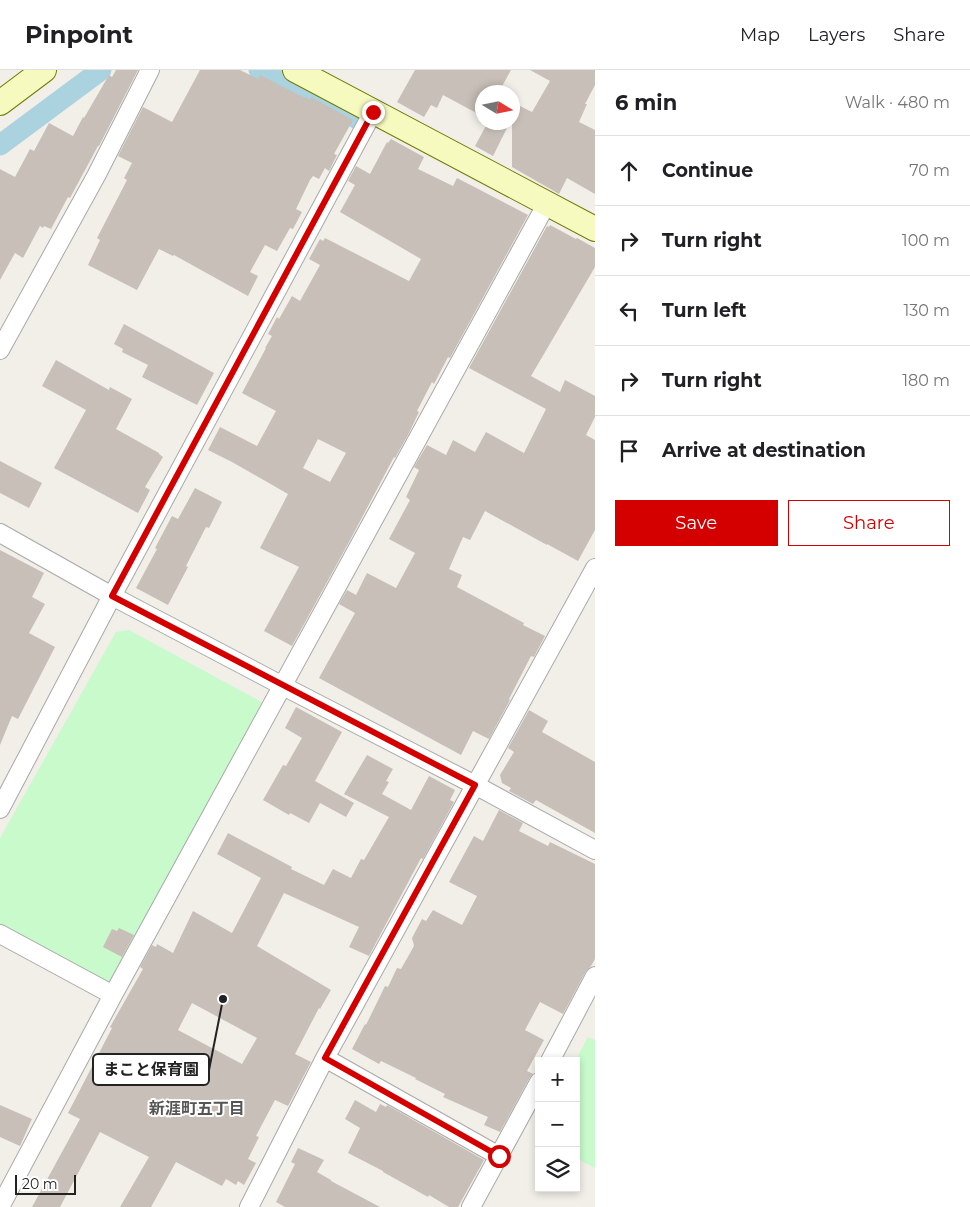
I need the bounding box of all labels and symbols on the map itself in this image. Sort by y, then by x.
north arrow [475,85,520,130]
route end [362,101,385,124]
callout: まこと保育園 [93,1054,209,1085]
text: まこと保育園 [103,1060,199,1079]
district label: 新涯町五丁目 [149,1099,245,1118]
route start [488,1145,511,1168]
scale bar [15,1172,76,1195]

